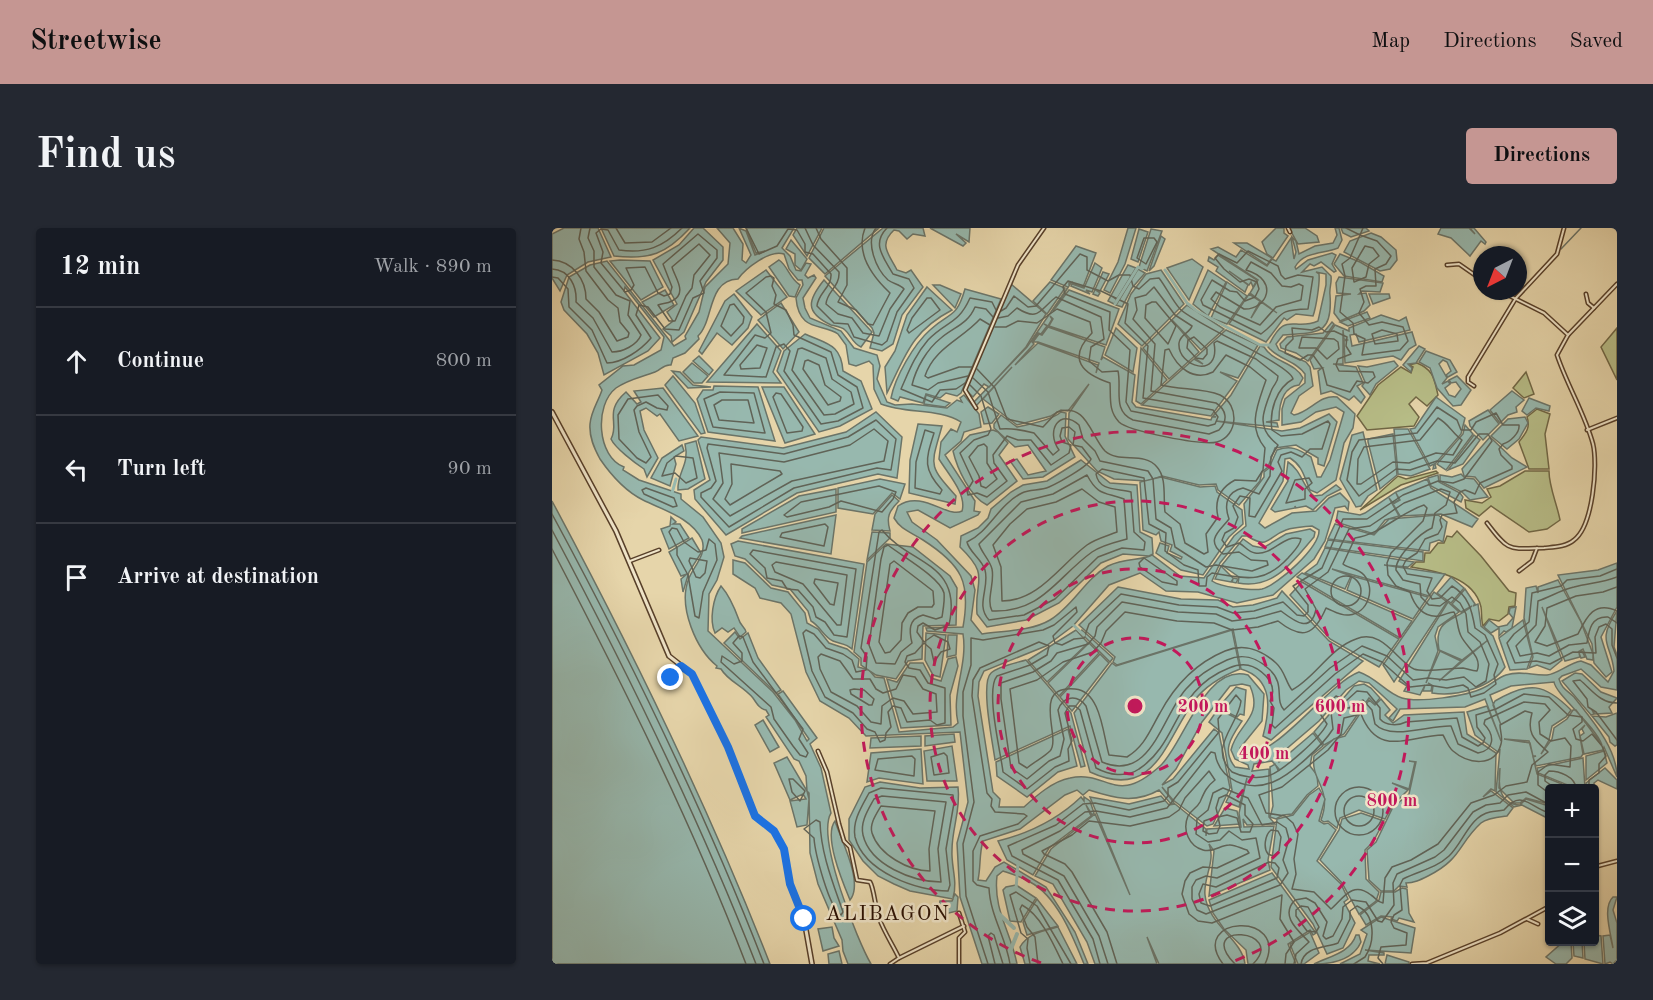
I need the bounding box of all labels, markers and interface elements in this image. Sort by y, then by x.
text: Streetwise [30,28,162,56]
text: Map [1371,31,1410,52]
text: Directions [1443,31,1537,52]
text: Saved [1570,31,1623,52]
button: Directions [1466,128,1617,184]
text: Find us [36,135,175,177]
north arrow [1473,246,1527,300]
text: 12 min [60,254,140,280]
text: Walk · 890 m [373,257,492,277]
icon: ahead [60,345,93,378]
text: Continue [117,350,204,372]
text: 800 m [436,351,492,371]
icon: left [60,453,93,486]
text: Turn left [117,458,206,480]
text: 90 m [447,459,492,479]
icon: arrive [60,561,93,594]
text: Arrive at destination [117,566,319,588]
route end [657,664,683,690]
centre of rings [1125,696,1145,716]
text: 200 m [1178,698,1228,716]
text: 600 m [1315,698,1365,716]
text: 400 m [1239,745,1289,763]
map controls [1545,784,1599,946]
button: + [1545,784,1599,838]
text: 800 m [1367,792,1417,810]
button: − [1545,838,1599,892]
button: layers [1545,892,1599,946]
district label: ALIBAGON [825,904,951,925]
route start [790,905,816,931]

